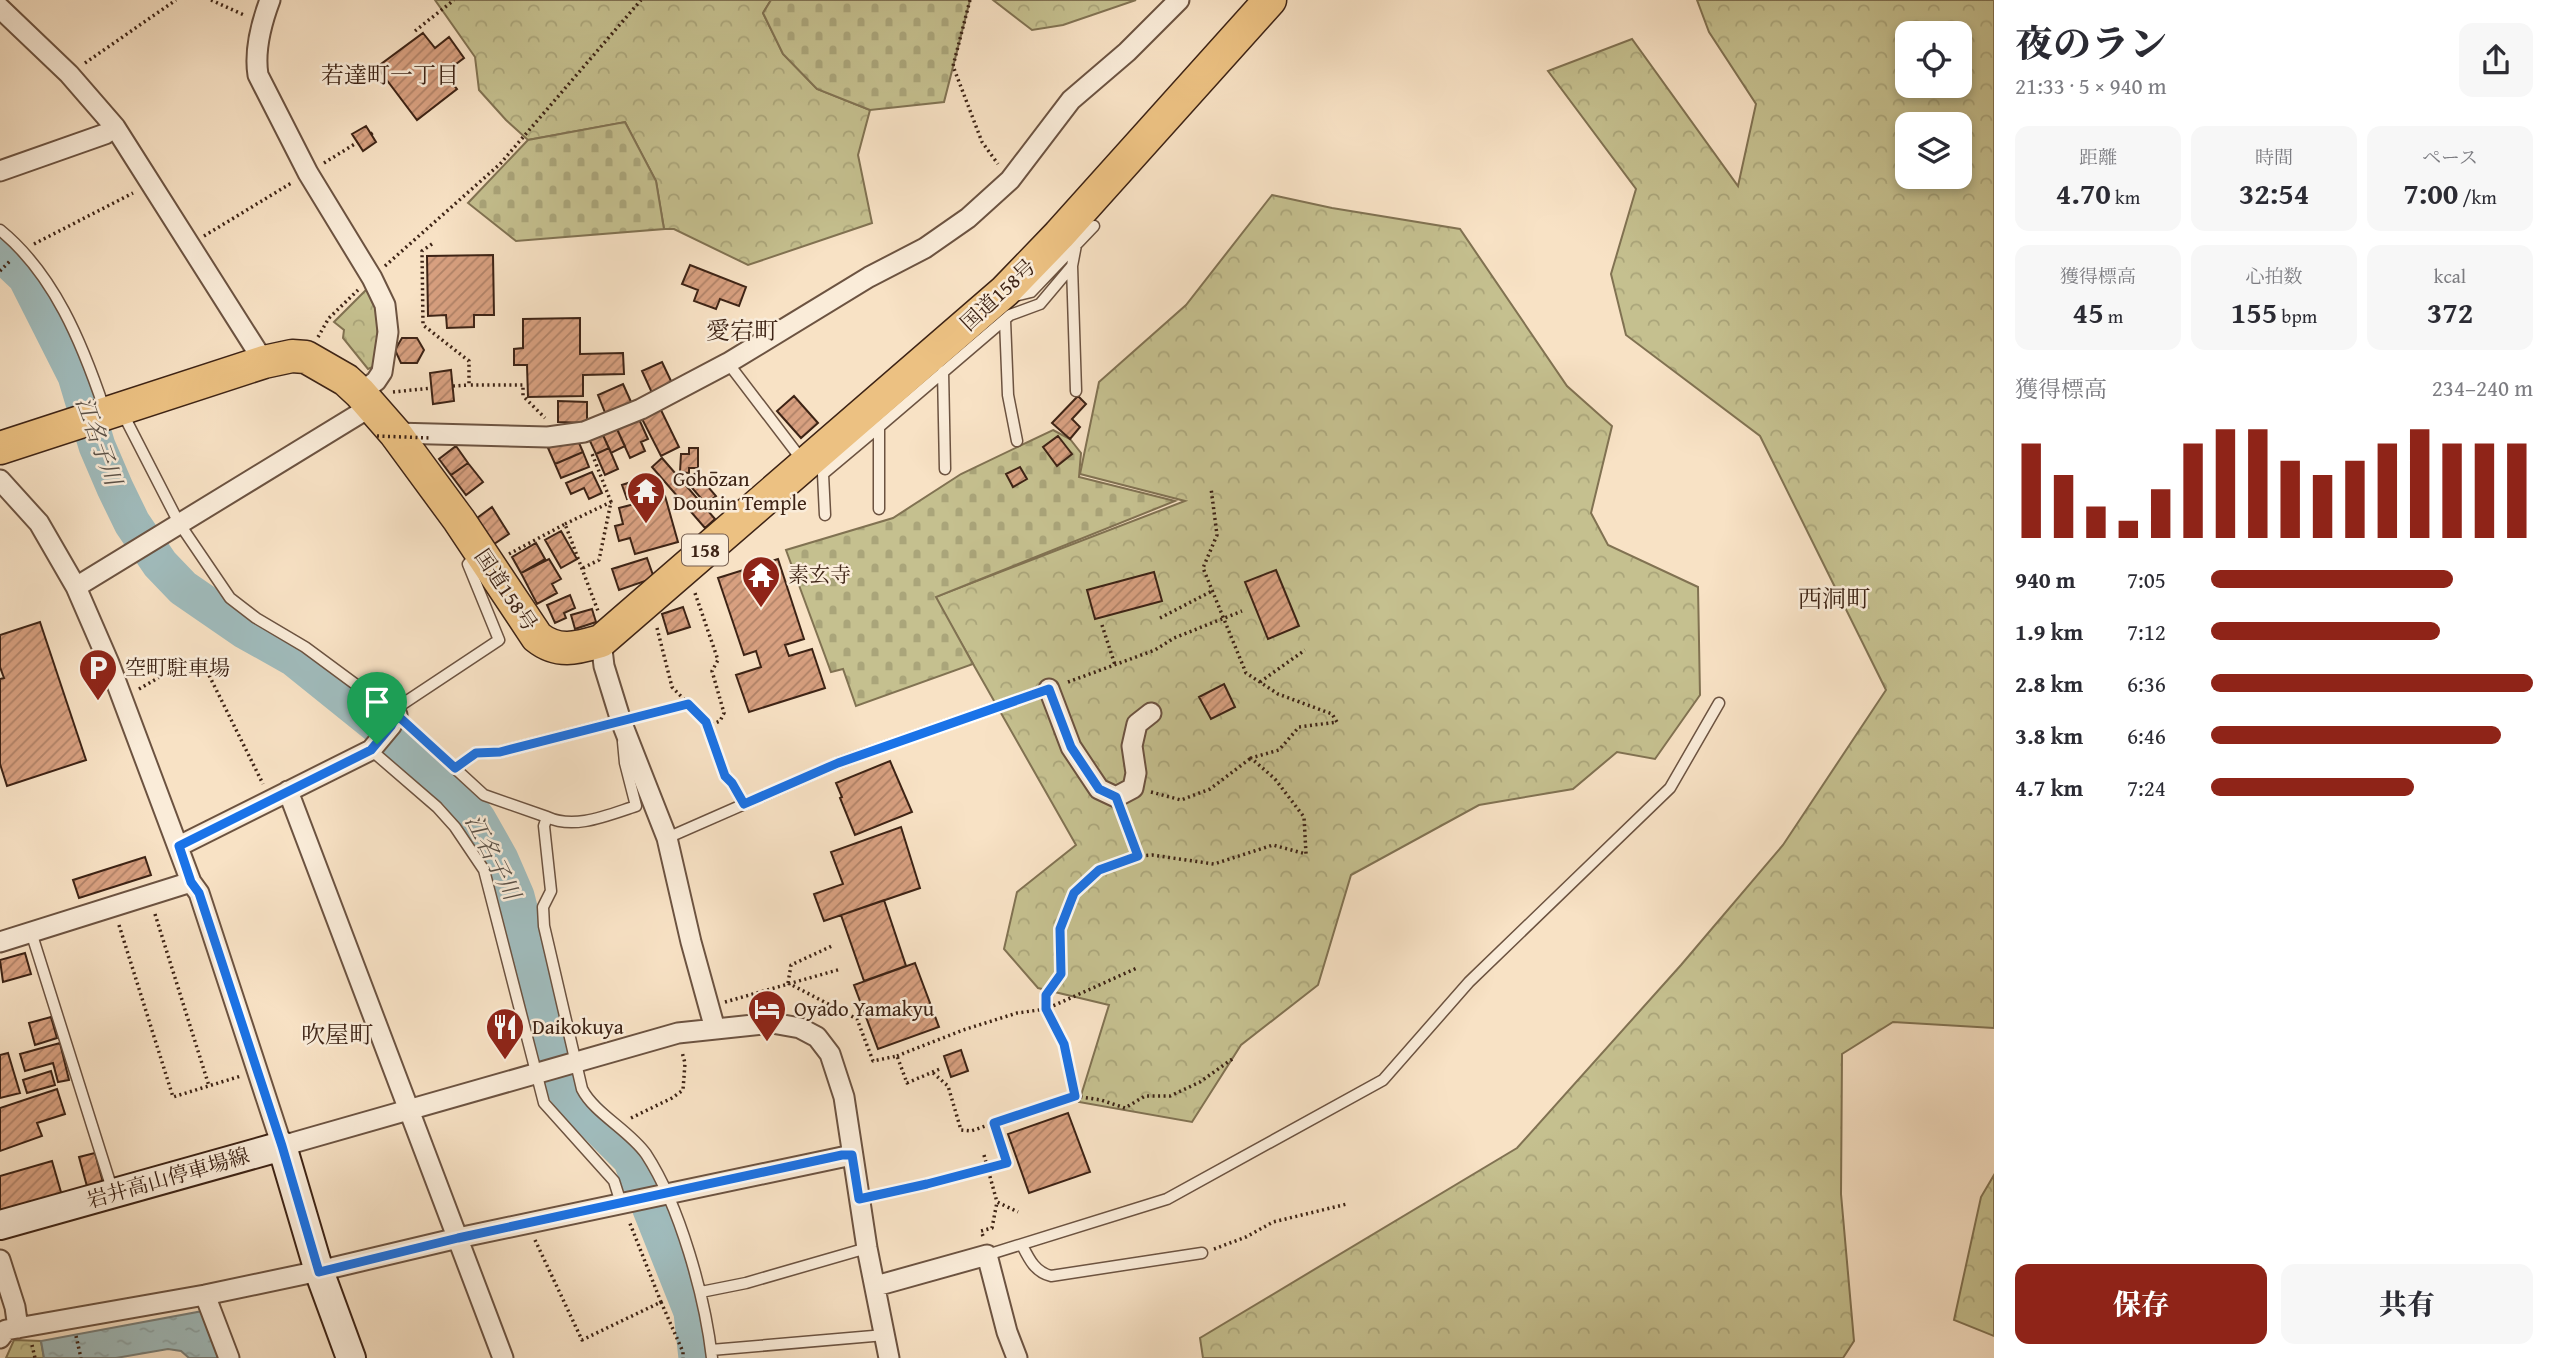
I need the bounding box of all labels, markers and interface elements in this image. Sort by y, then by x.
text: 夜のラン [2015,15,2167,71]
map controls [1895,21,1972,189]
button: locate [1895,21,1972,98]
button: share [2459,23,2533,97]
district label: 若達町一丁目 [321,58,459,91]
text: 21:33 · 5 × 940 m [2015,69,2167,102]
button: layers [1895,112,1972,189]
text: 距離 [2079,143,2117,171]
text: 時間 [2255,143,2293,171]
text: ペース [2422,143,2478,171]
text: 4.70 [2056,171,2111,215]
text: 32:54 [2239,171,2309,215]
text: 7:00 [2403,171,2458,215]
text: km [2111,183,2140,211]
text: /km [2458,183,2497,211]
street label: 国道158号 [953,251,1042,338]
text: 獲得標高 [2060,262,2136,290]
text: 心拍数 [2245,262,2303,290]
text: kcal [2434,262,2466,290]
text: 45 [2073,290,2104,334]
text: 155 [2231,290,2277,334]
text: 372 [2427,290,2473,334]
text: m [2104,302,2123,330]
text: bpm [2277,302,2317,330]
district label: 愛宕町 [706,313,778,348]
text: 234–240 m [2432,371,2533,404]
text: 獲得標高 [2015,372,2107,405]
water label: 江名子川 [68,392,132,493]
place label: Gohōzan Dounin Temple [673,463,807,518]
temple icon: Gohōzan Dounin Temple [625,470,667,525]
road number: 158 [682,534,728,566]
street label: 国道158号 [467,542,545,637]
temple icon: 素玄寺 [740,554,782,609]
place label: 素玄寺 [788,559,851,590]
text: 940 m [2015,563,2076,596]
text: 7:05 [2127,563,2166,596]
district label: 西洞町 [1798,581,1870,616]
text: 1.9 km [2015,615,2083,648]
text: 7:12 [2127,615,2166,648]
parking icon: 空町駐車場 [77,647,119,702]
place label: 空町駐車場 [125,652,230,683]
text: 2.8 km [2015,667,2083,700]
text: 6:36 [2127,667,2166,700]
pin [347,672,407,744]
icon: arrive [358,683,396,721]
text: 3.8 km [2015,719,2083,752]
text: 6:46 [2127,719,2166,752]
text: 4.7 km [2015,771,2083,804]
text: 7:24 [2127,771,2166,804]
water label: 江名子川 [458,808,530,908]
hotel icon: Oyado Yamakyu [746,988,788,1043]
place label: Oyado Yamakyu [794,993,935,1024]
restaurant icon: Daikokuya [484,1006,526,1061]
place label: Daikokuya [532,1011,624,1042]
district label: 吹屋町 [301,1017,373,1052]
street label: 岩井高山停車場線 [83,1139,253,1216]
button: 保存 [2015,1264,2267,1344]
button: 共有 [2281,1264,2533,1344]

